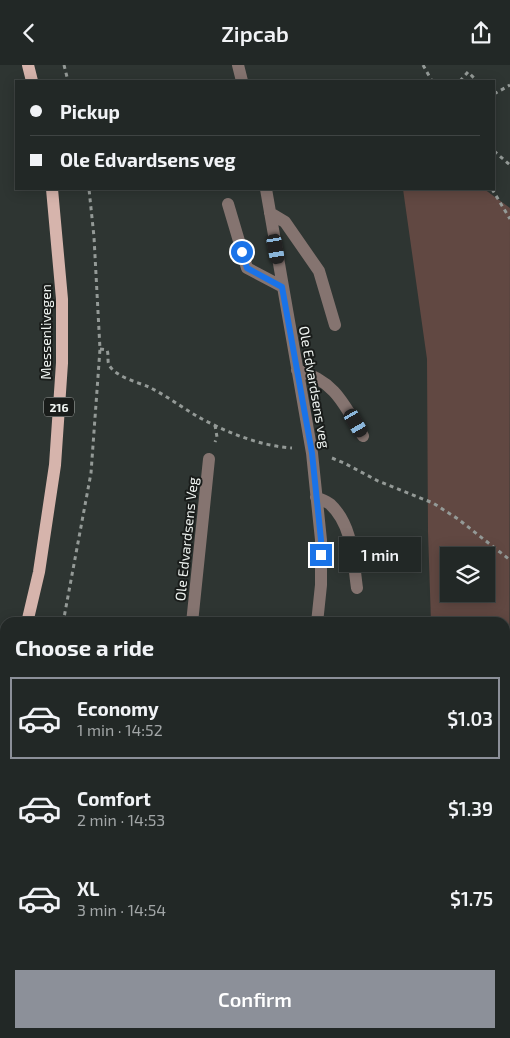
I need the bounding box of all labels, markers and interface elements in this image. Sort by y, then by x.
icon: back [15,19,43,47]
icon: share [467,19,495,47]
text: Zipcab [221,20,289,46]
text: Pickup [60,100,120,123]
text: Ole Edvardsens veg [60,148,236,171]
car [266,233,285,265]
route start [231,241,253,263]
street label: Messenlivegen [37,284,54,380]
street label: Ole Edvardsens veg [296,325,334,450]
road number: 216 [44,397,74,417]
car [342,406,369,440]
street label: Ole Edvardsens Veg [171,476,201,602]
callout: 1 min [338,537,421,573]
route end [310,544,332,566]
text: 1 min [361,545,399,564]
map controls [440,547,495,602]
button: layers [440,547,495,602]
text: Choose a ride [15,634,154,660]
icon: car [17,696,62,741]
text: Economy [77,697,159,720]
text: $1.03 [447,707,493,730]
text: 1 min · 14:52 [77,720,163,739]
icon: car [17,786,62,831]
text: Comfort [77,787,151,810]
text: $1.39 [448,797,493,820]
text: 2 min · 14:53 [77,810,165,829]
icon: car [17,876,62,921]
text: XL [77,877,99,900]
text: $1.75 [450,887,493,910]
text: 3 min · 14:54 [77,900,166,919]
button: Confirm [15,970,495,1028]

